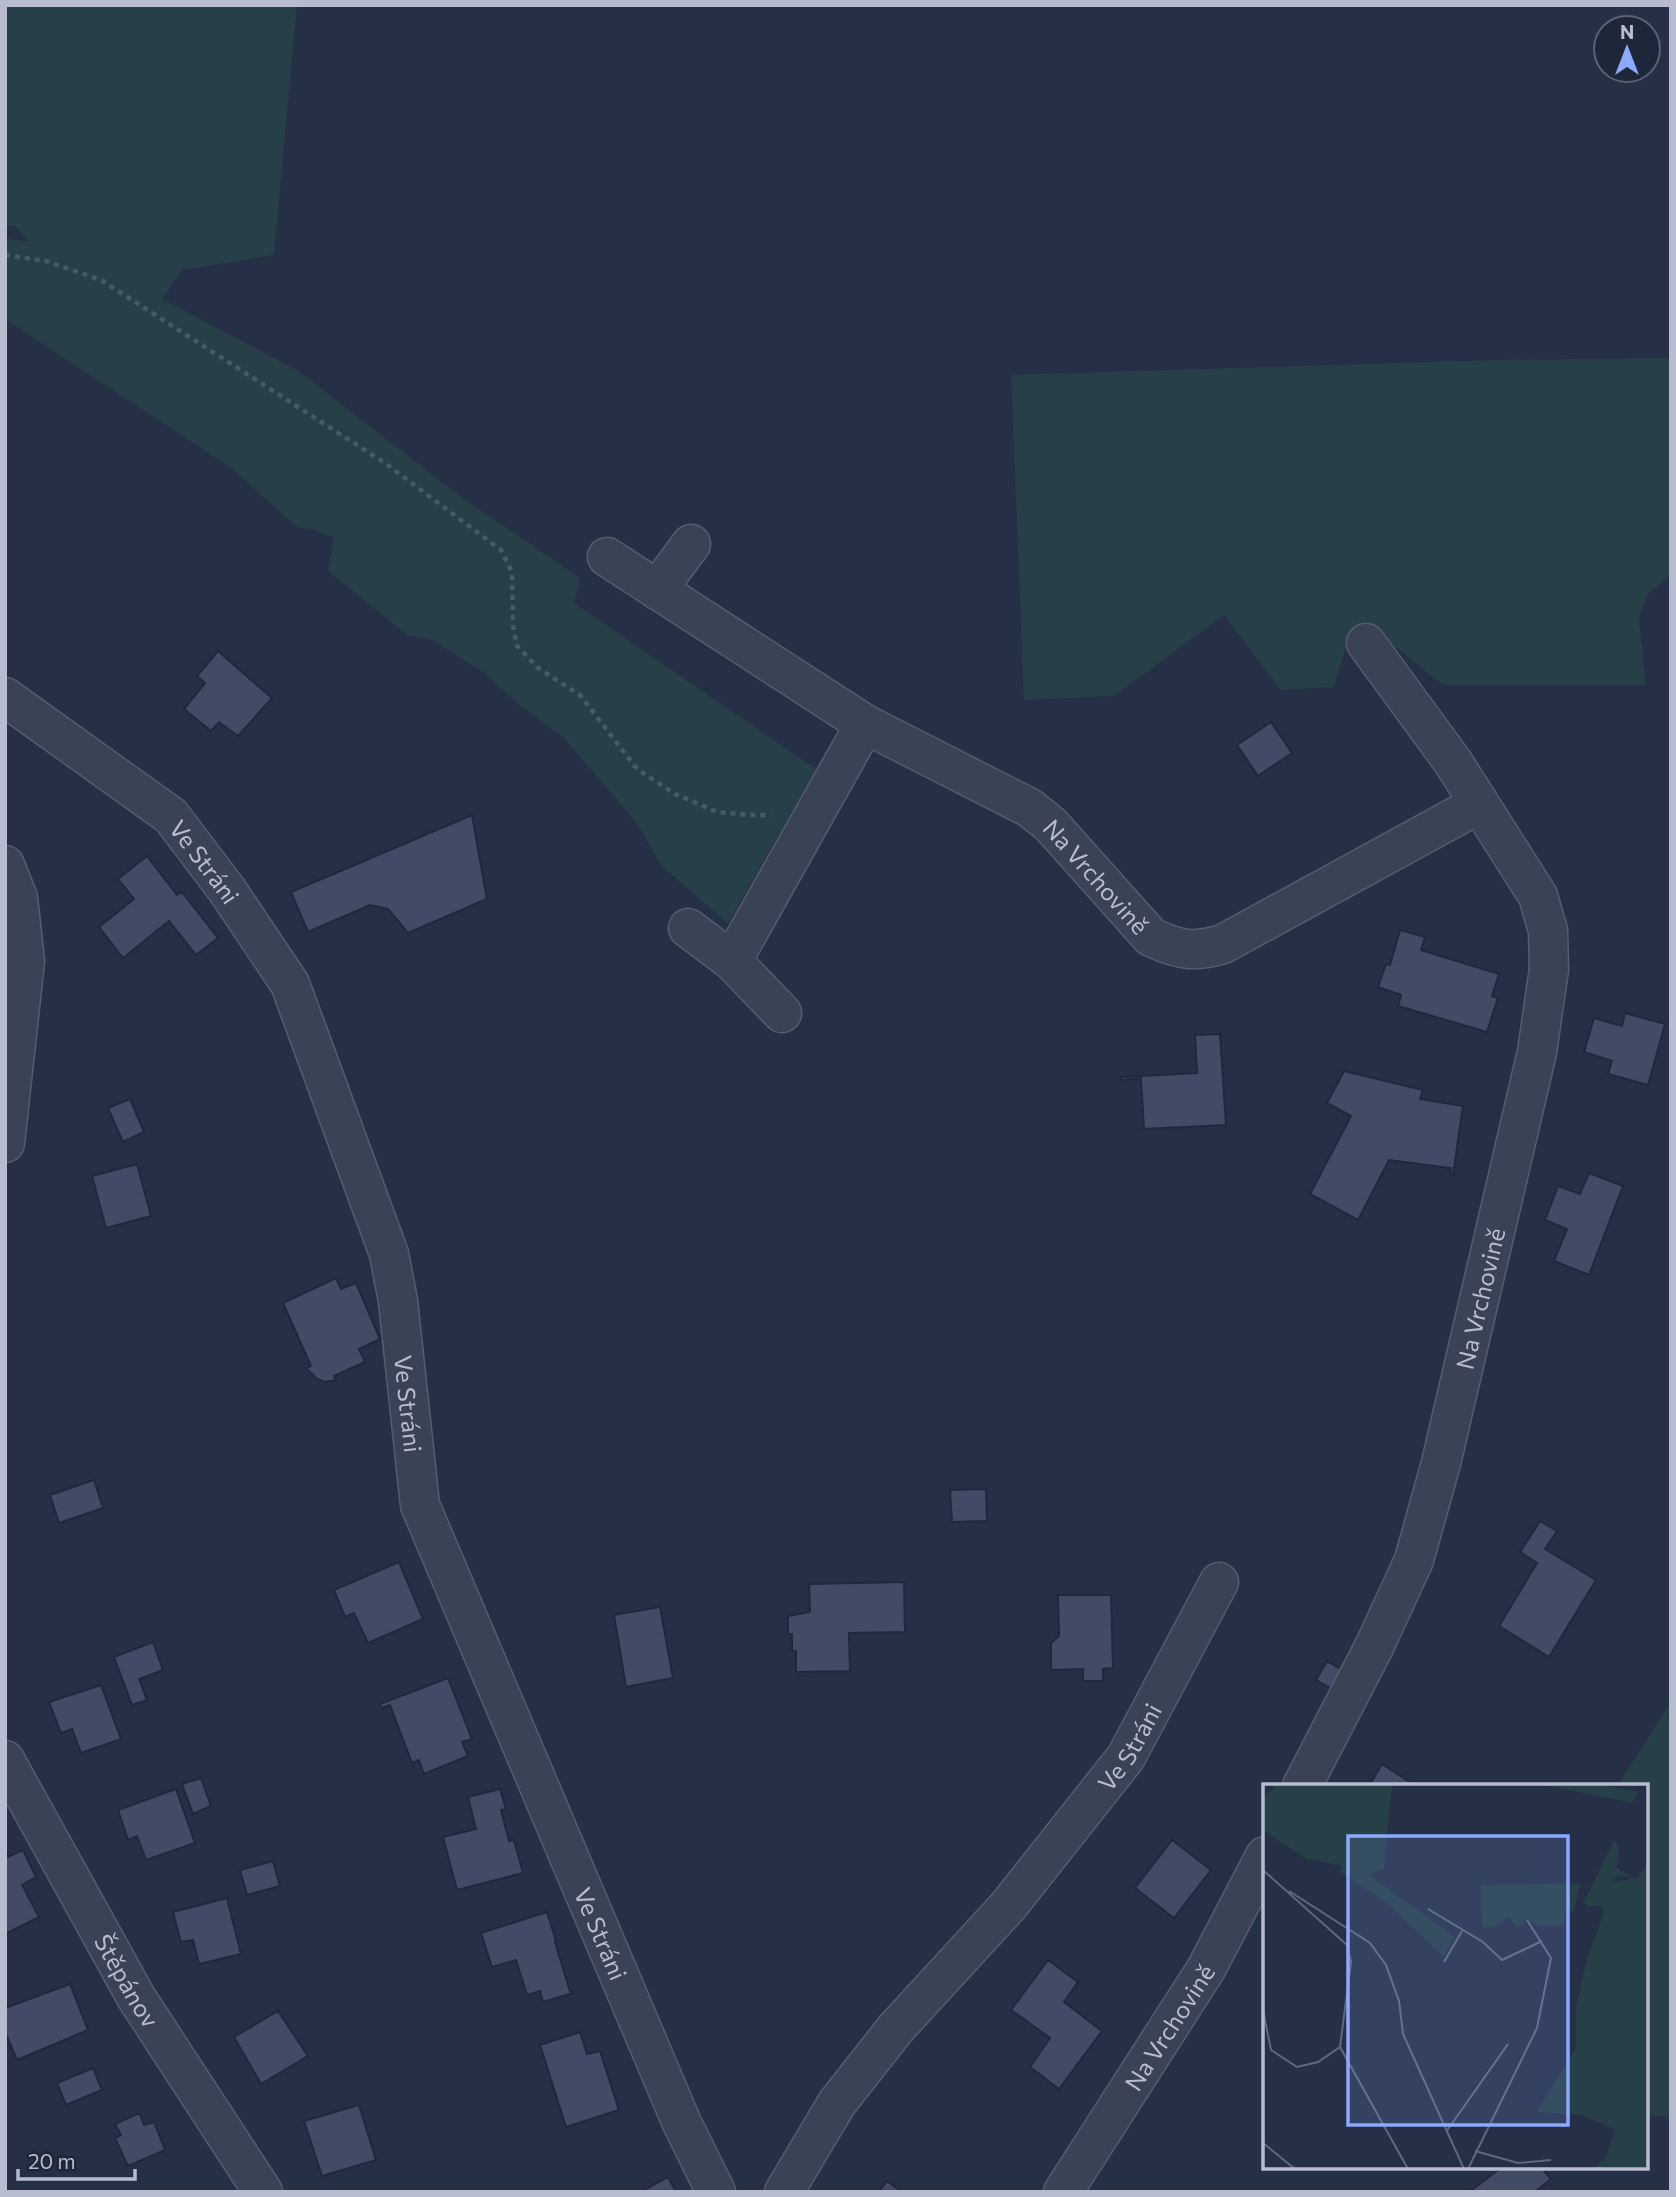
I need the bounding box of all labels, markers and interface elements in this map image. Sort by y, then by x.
north arrow [1592,14,1662,84]
text: N [1620,20,1634,43]
street label: Na Vrchovině [1038,813,1155,940]
street label: Ve Stráni [164,814,246,909]
street label: Na Vrchovině [1449,1225,1510,1372]
street label: Ve Stráni [389,1354,429,1454]
street label: Ve Stráni [1091,1698,1167,1796]
inset map [1263,1784,1648,2169]
street label: Ve Stráni [569,1883,634,1984]
street label: Štěpánov [89,1929,166,2032]
street label: Na Vrchovině [1118,1958,1220,2096]
scale bar [18,2138,135,2182]
text: 20 m [28,2148,76,2173]

